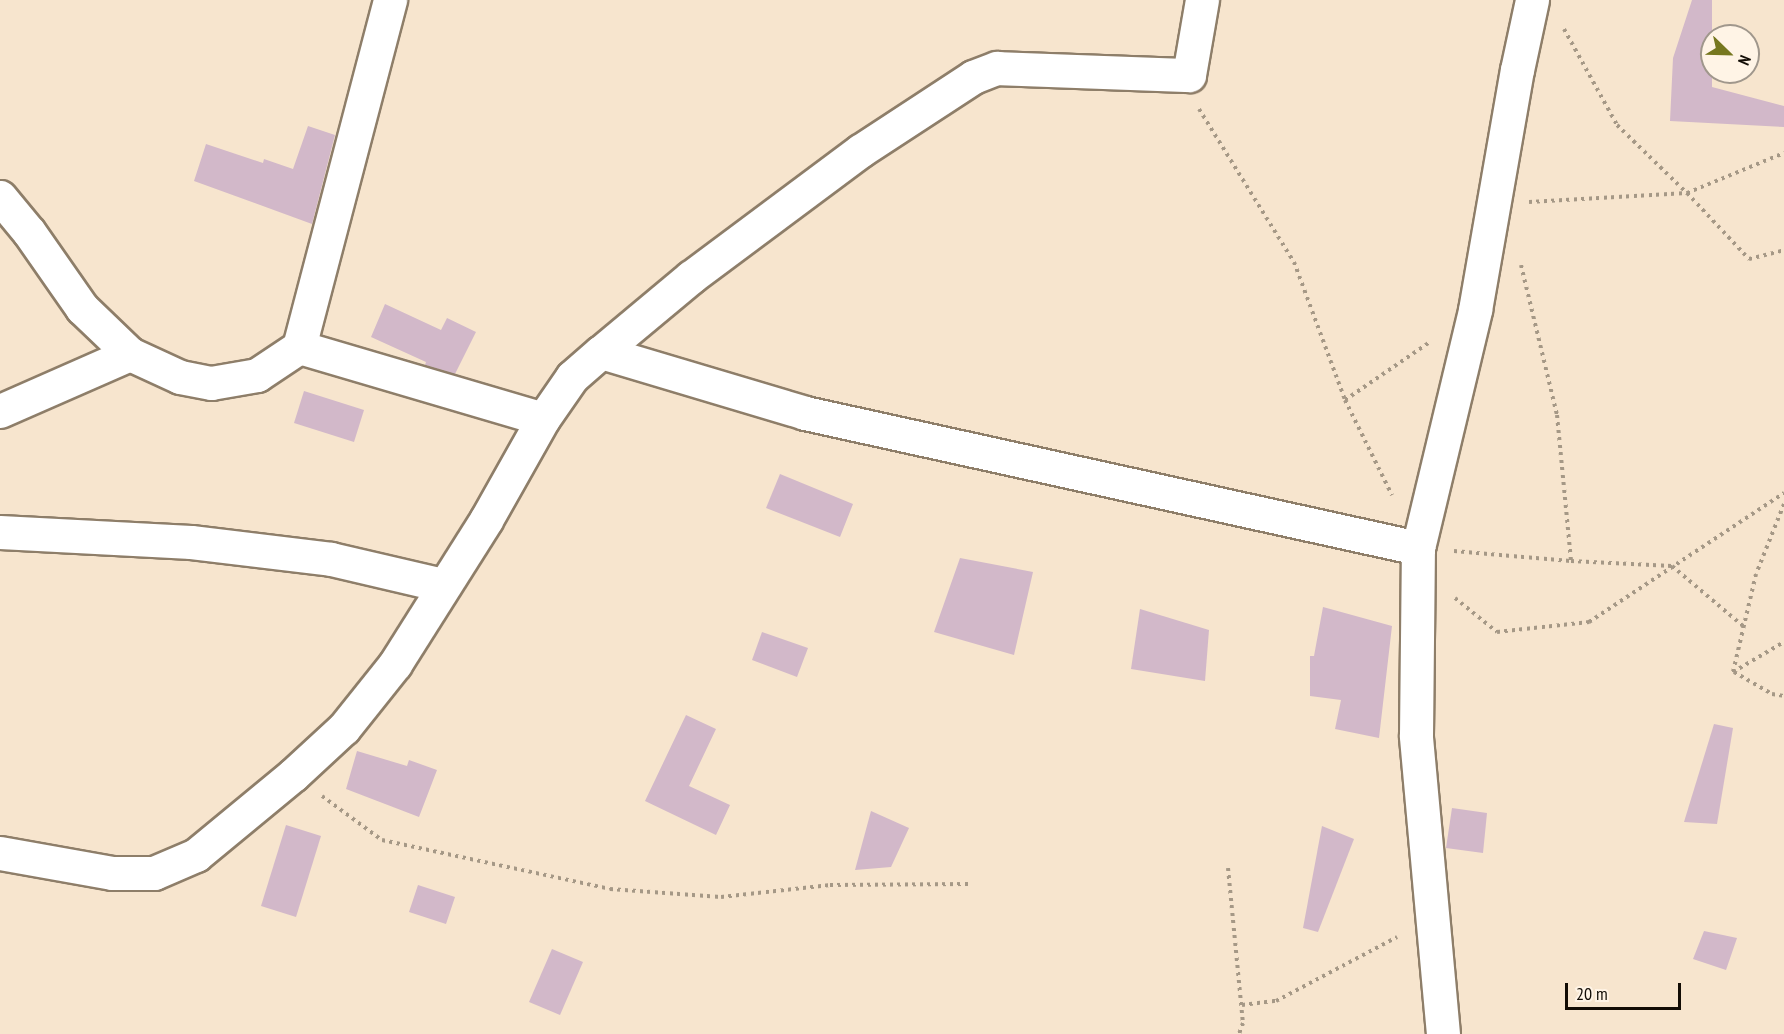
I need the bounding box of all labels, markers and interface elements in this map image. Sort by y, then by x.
north arrow [1700,24,1760,84]
text: N [1734,52,1756,68]
scale bar [1568,971,1684,1009]
text: 20 m [1576,982,1608,1005]

